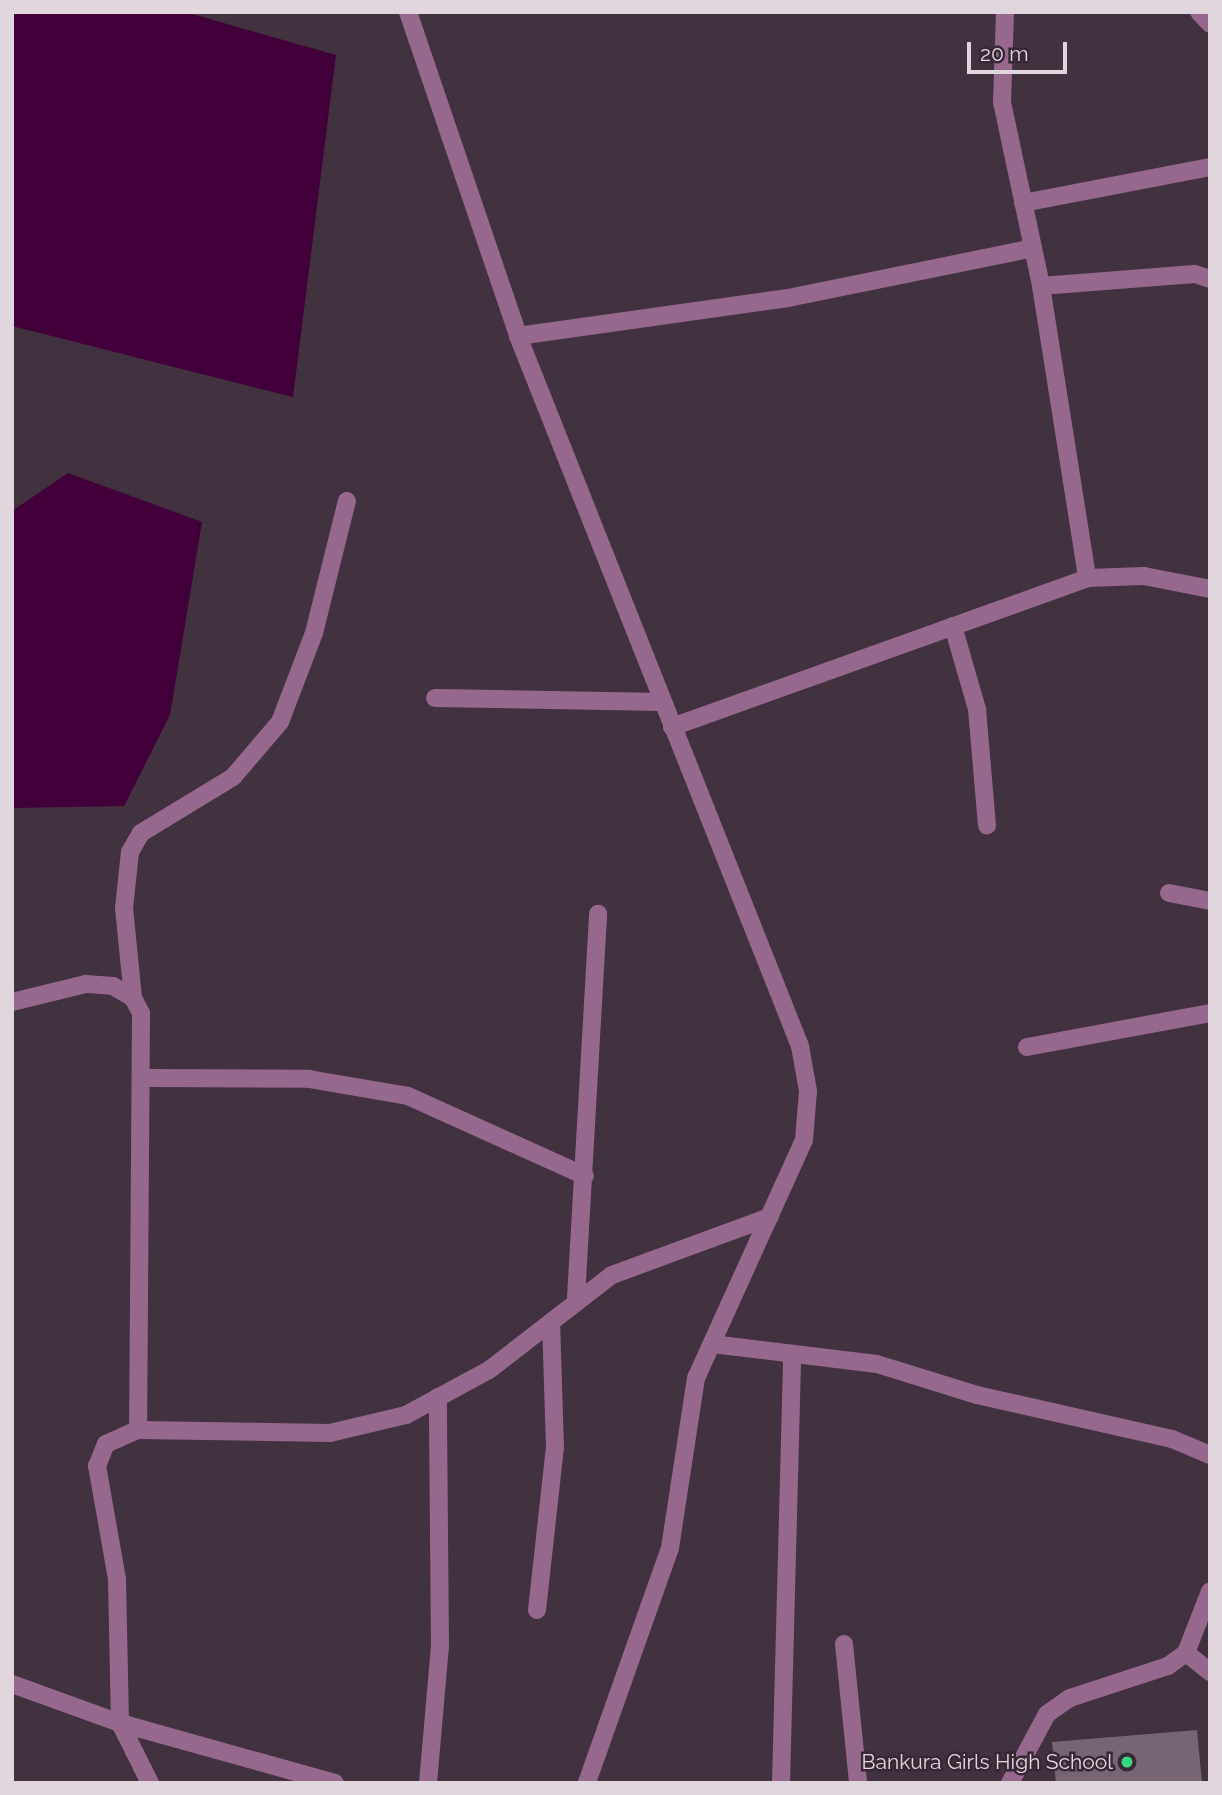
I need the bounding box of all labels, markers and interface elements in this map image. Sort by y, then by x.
scale bar [970,28,1070,72]
text: 20 m [980,41,1028,66]
place label: Bankura Girls High School [862,1749,1113,1775]
marker: Bankura Girls High School [1119,1754,1135,1770]

